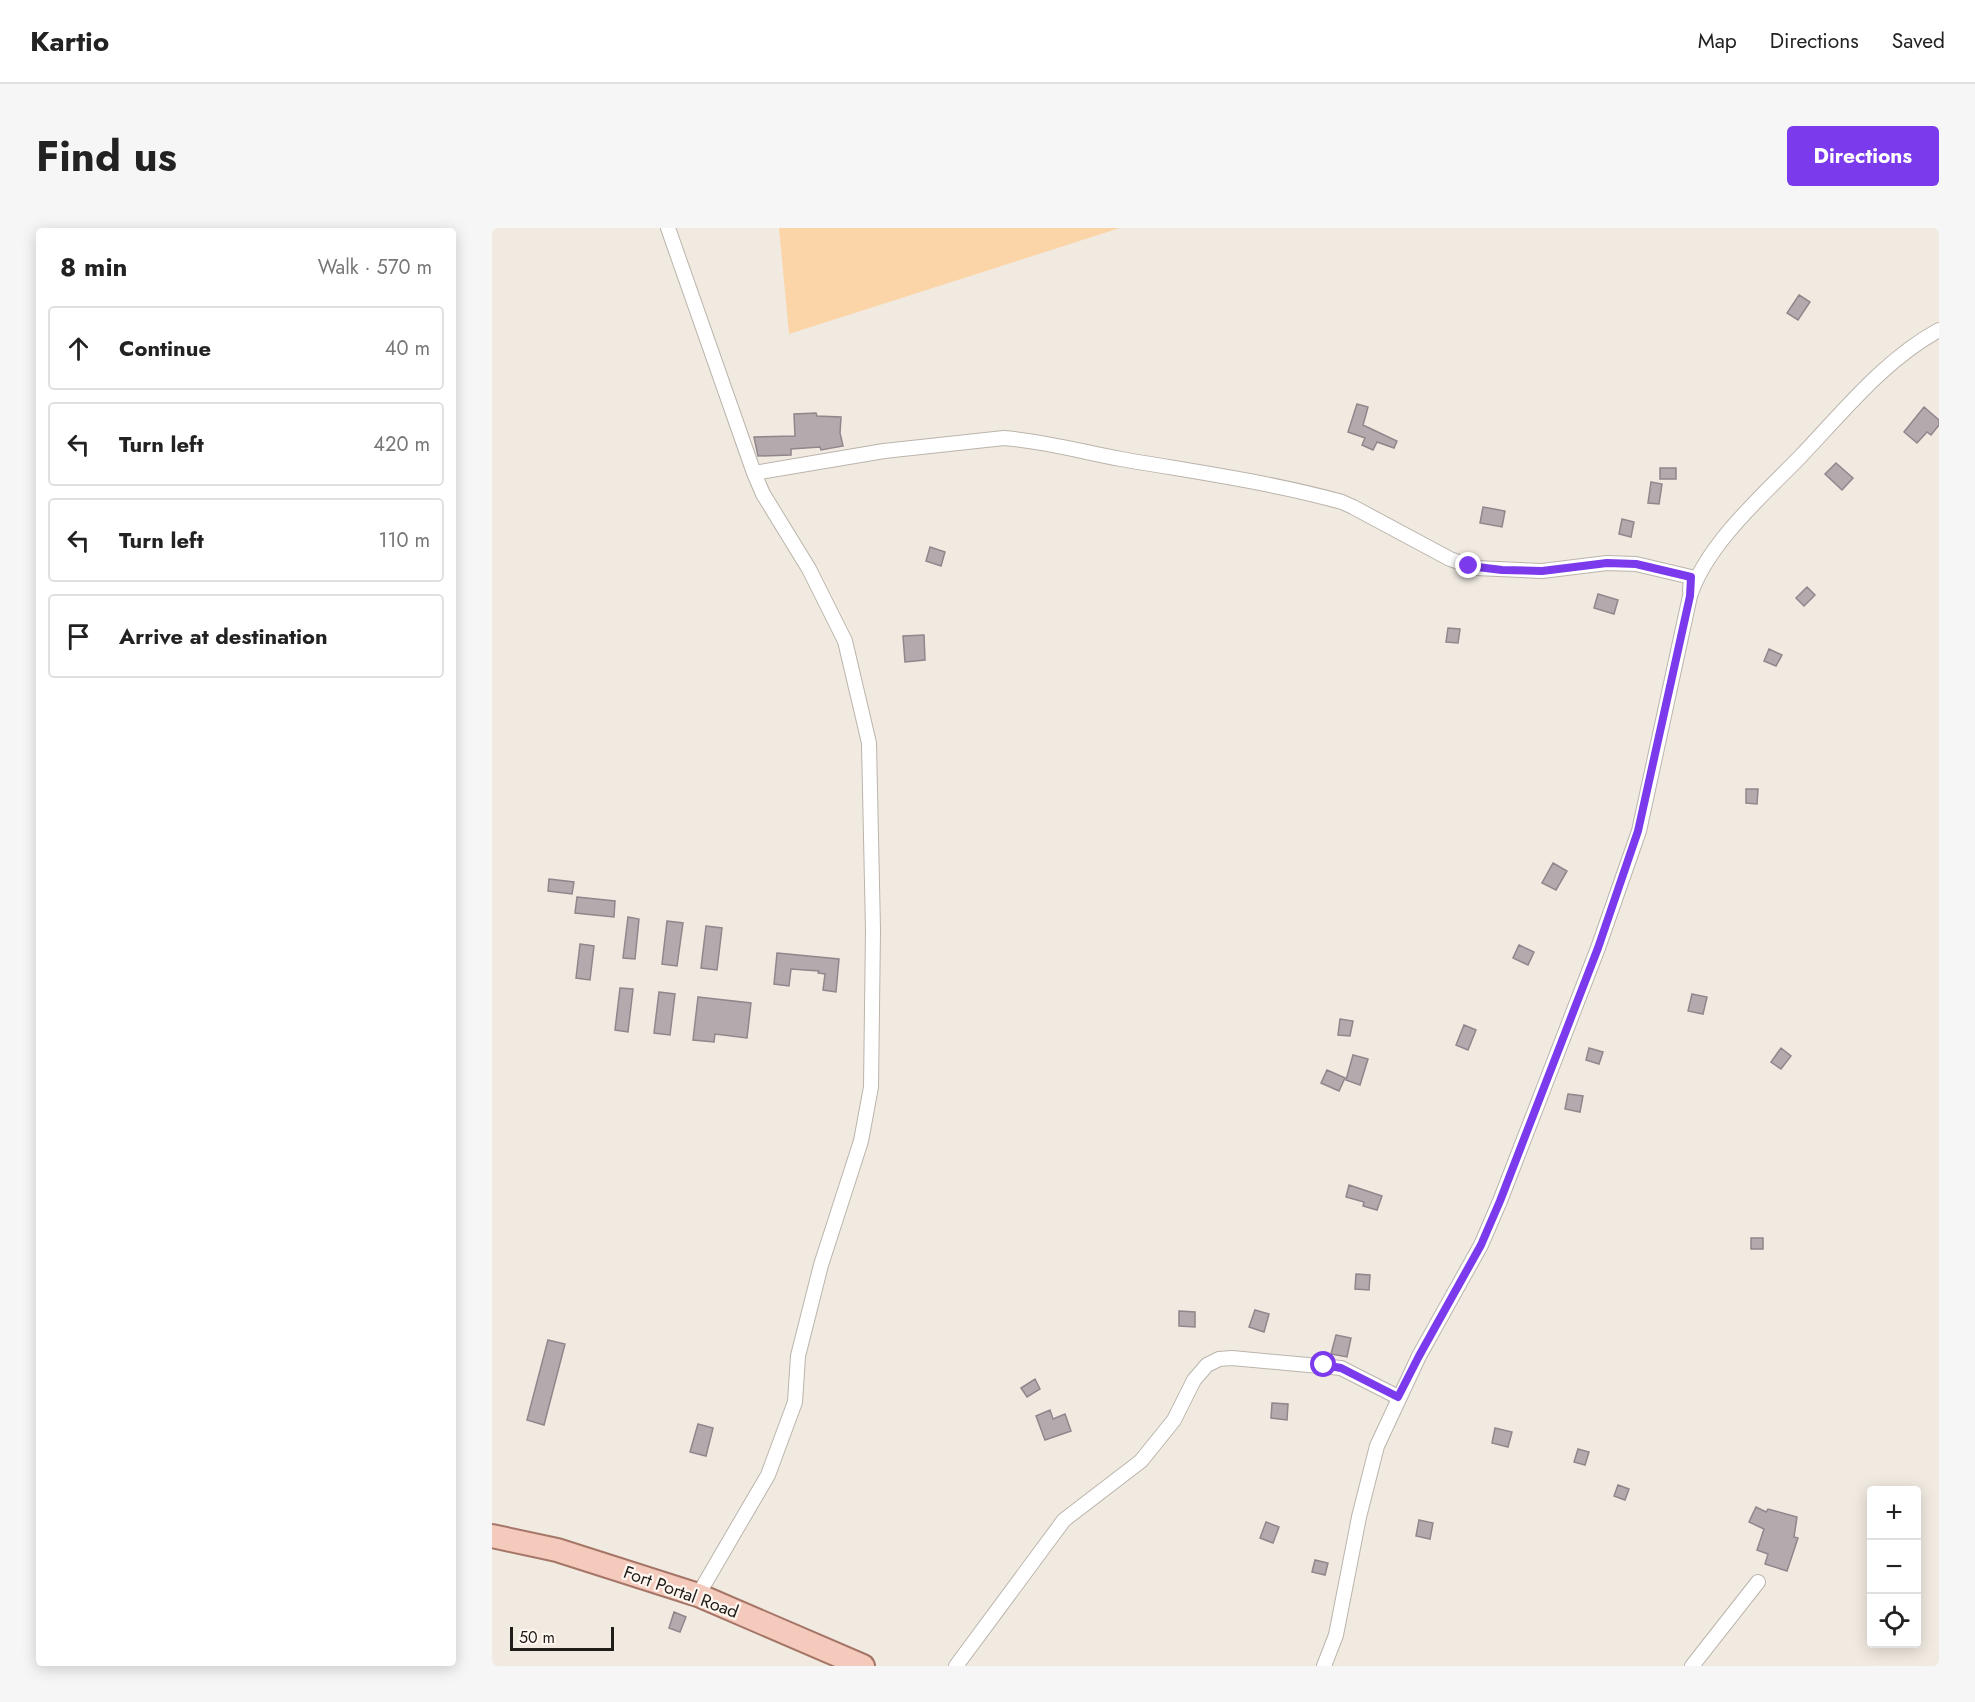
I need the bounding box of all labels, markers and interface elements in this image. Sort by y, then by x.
text: Kartio [30,21,109,62]
text: Map [1698,26,1737,56]
text: Directions [1770,26,1859,56]
text: Saved [1892,26,1945,56]
text: Find us [36,126,177,187]
button: Directions [1787,126,1939,186]
text: 8 min [60,248,128,286]
text: Walk · 570 m [318,253,432,282]
icon: ahead [62,332,95,365]
text: Continue [119,332,211,364]
text: 40 m [385,334,430,363]
icon: left [62,428,95,461]
text: Turn left [119,428,204,460]
text: 420 m [373,430,430,459]
icon: left [62,524,95,557]
text: Turn left [119,524,204,556]
text: 110 m [378,526,430,555]
route end [1455,552,1481,578]
icon: arrive [62,620,95,653]
text: Arrive at destination [119,620,328,652]
route start [1310,1351,1336,1377]
map controls [1867,1486,1921,1648]
button: + [1867,1486,1921,1540]
button: − [1867,1540,1921,1594]
street label: Fort Portal Road [620,1559,742,1625]
button: locate [1867,1594,1921,1648]
scale bar [510,1624,614,1652]
text: 50 m [519,1626,555,1649]

